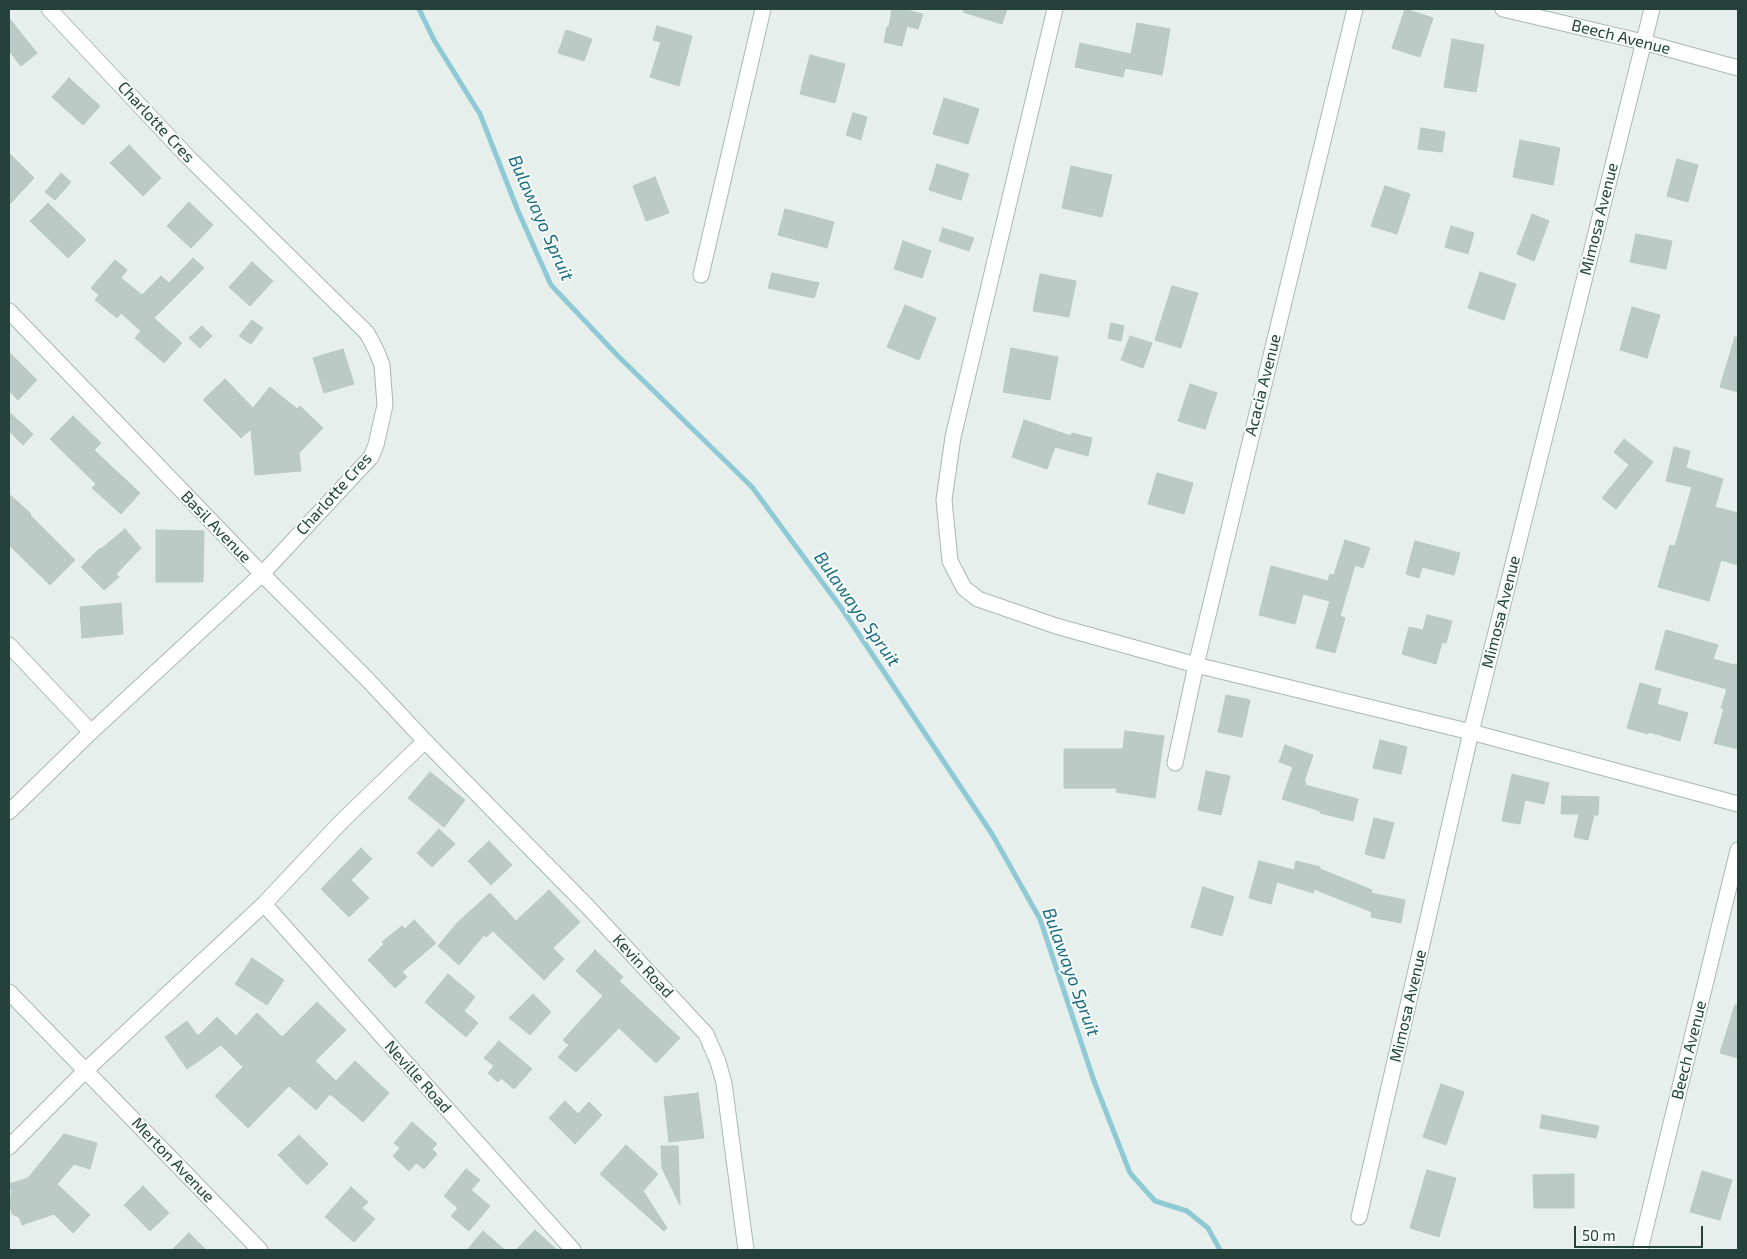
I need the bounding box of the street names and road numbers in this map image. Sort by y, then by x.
street label: Beech Avenue [1569,15,1673,59]
street label: Charlotte Cres [114,77,198,167]
street label: Mimosa Avenue [1576,161,1622,277]
street label: Acacia Avenue [1241,332,1285,438]
street label: Charlotte Cres [292,449,376,539]
street label: Basil Avenue [177,487,255,567]
street label: Mimosa Avenue [1478,554,1524,670]
street label: Kevin Road [609,930,677,1002]
street label: Mimosa Avenue [1386,948,1430,1064]
street label: Beech Avenue [1667,998,1711,1102]
street label: Neville Road [380,1037,456,1117]
street label: Merton Avenue [128,1114,218,1206]

